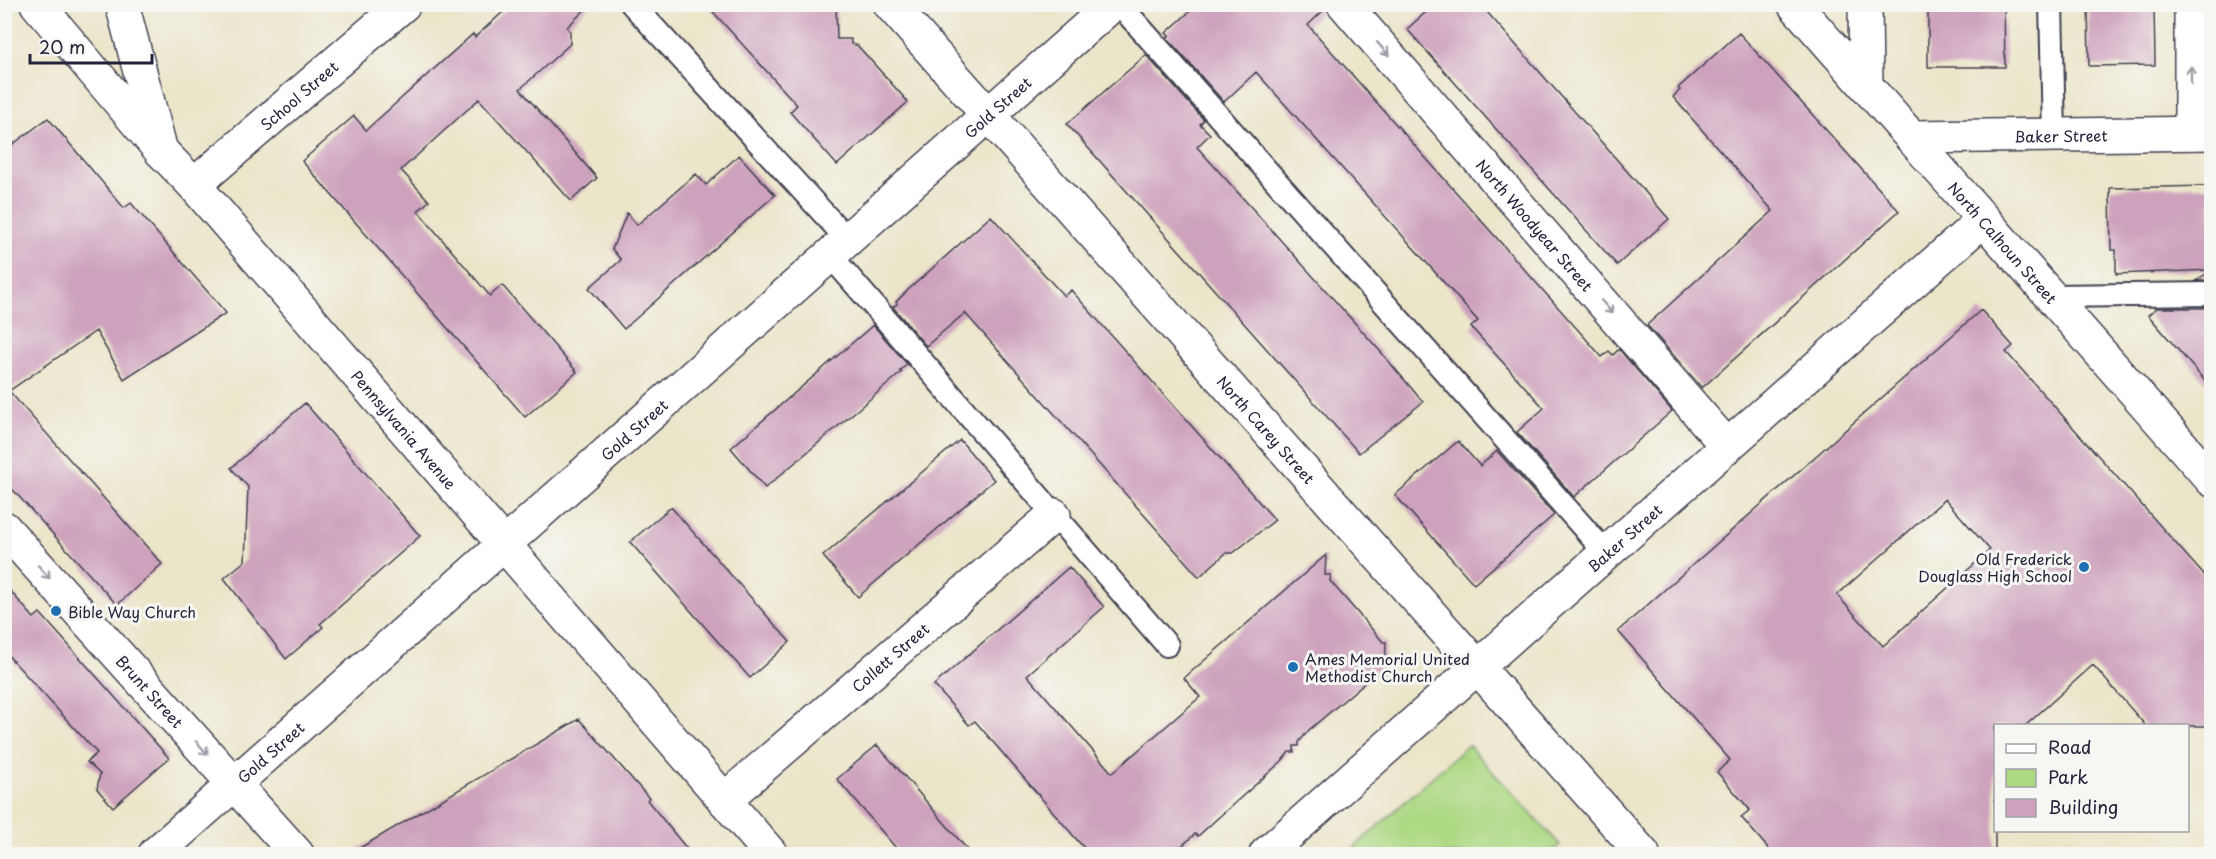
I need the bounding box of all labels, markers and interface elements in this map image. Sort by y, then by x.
scale bar [30,27,152,65]
text: 20 m [39,33,85,60]
one-way arrow [1376,41,1389,57]
street label: School Street [255,55,343,135]
one-way arrow [2185,65,2197,85]
street label: Gold Street [959,71,1036,143]
street label: Baker Street [2014,123,2108,147]
street label: North Woodyear Street [1471,154,1599,296]
street label: North Calhoun Street [1943,176,2063,308]
one-way arrow [1600,299,1614,314]
street label: Pennsylvania Avenue [347,365,462,494]
street label: North Carey Street [1212,370,1321,488]
street label: Gold Street [595,393,672,465]
street label: Baker Street [1581,498,1667,577]
place label: Old Frederick Douglass High School [1918,547,2072,587]
marker: Old Frederick Douglass High School [2077,560,2091,574]
one-way arrow [37,564,51,579]
place label: Bible Way Church [68,600,196,623]
marker: Bible Way Church [49,604,63,618]
street label: Collett Street [846,617,934,697]
place label: Ames Memorial United Methodist Church [1305,647,1470,687]
street label: Brunt Street [112,649,189,732]
marker: Ames Memorial United Methodist Church [1286,660,1300,674]
street label: Gold Street [232,716,309,788]
legend [1994,724,2189,832]
text: Road [2048,733,2092,760]
one-way arrow [195,740,209,755]
text: Park [2048,763,2088,790]
text: Building [2048,793,2118,820]

